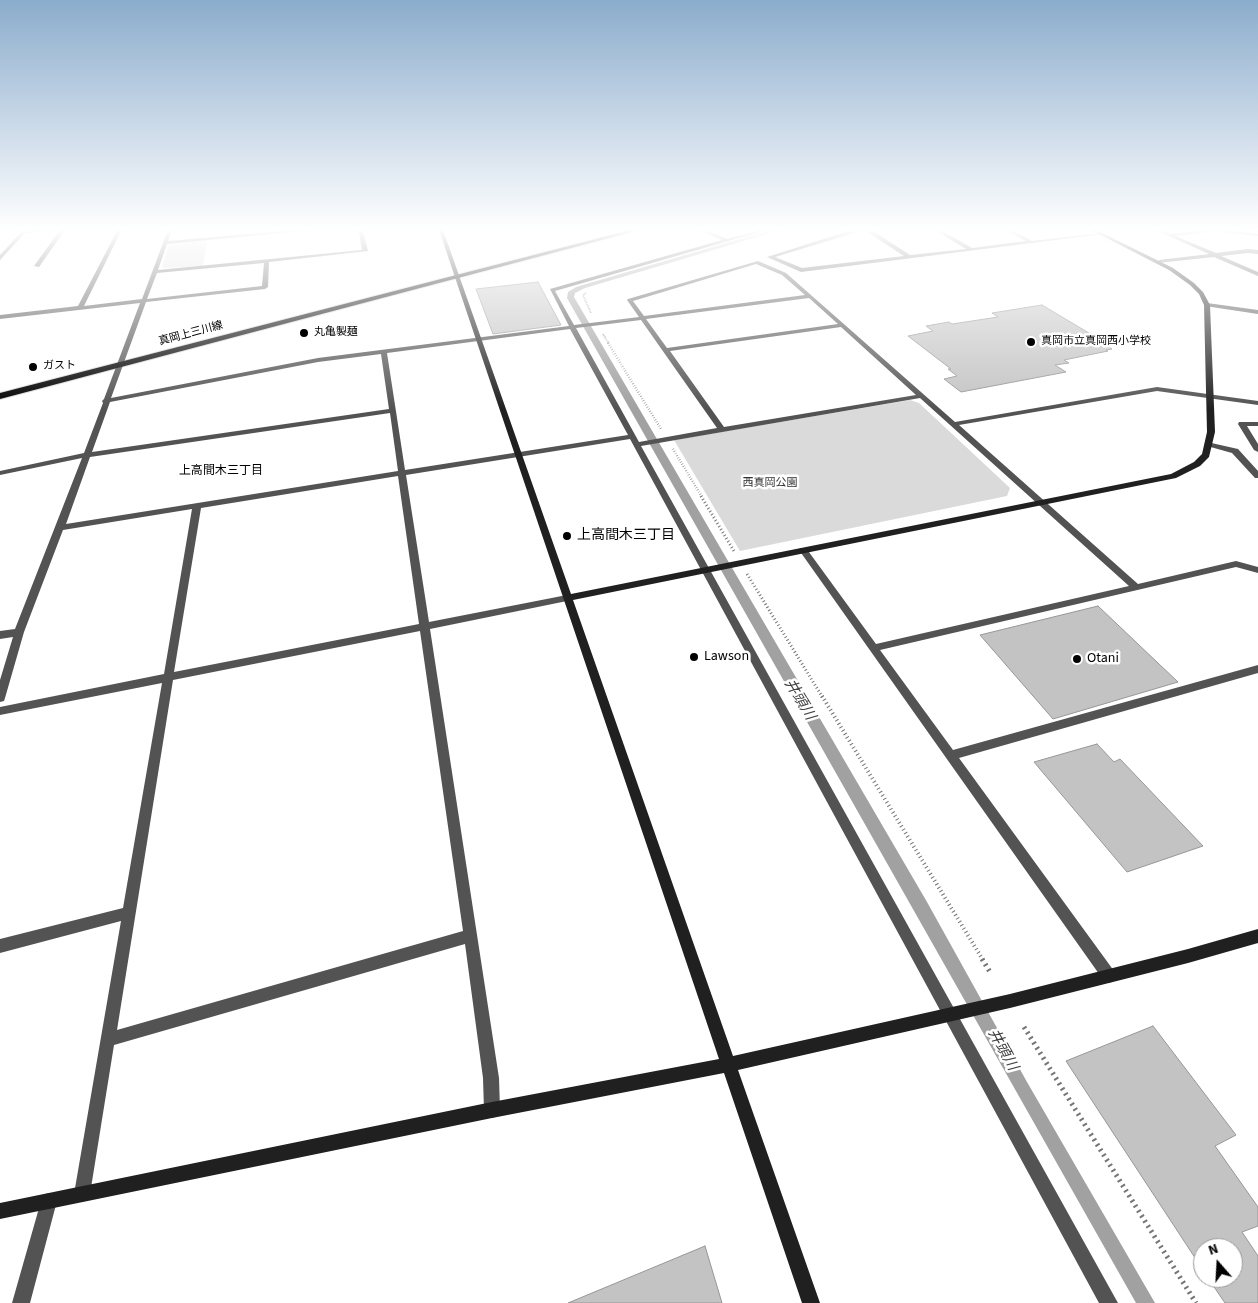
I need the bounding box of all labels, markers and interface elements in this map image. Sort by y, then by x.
street label: 真岡上三川線 [157,319,225,349]
place label: 丸亀製麺 [314,326,358,340]
marker: 丸亀製麺 [298,327,310,339]
place label: 真岡市立真岡西小学校 [1041,335,1151,349]
marker: 真岡市立真岡西小学校 [1025,336,1037,348]
place label: ガスト [43,360,76,374]
marker: ガスト [27,361,39,373]
district label: 上高間木三丁目 [179,464,263,478]
park label: 西真岡公園 [743,477,797,491]
place label: 上高間木三丁目 [577,528,675,544]
marker: 上高間木三丁目 [561,530,573,542]
place label: Lawson [704,649,749,665]
marker: Lawson [688,651,700,663]
place label: Otani [1087,651,1119,667]
marker: Otani [1071,653,1083,665]
water label: 井頭川 [780,676,818,724]
water label: 井頭川 [983,1026,1021,1074]
north arrow [1193,1238,1243,1288]
text: N [1206,1239,1221,1261]

